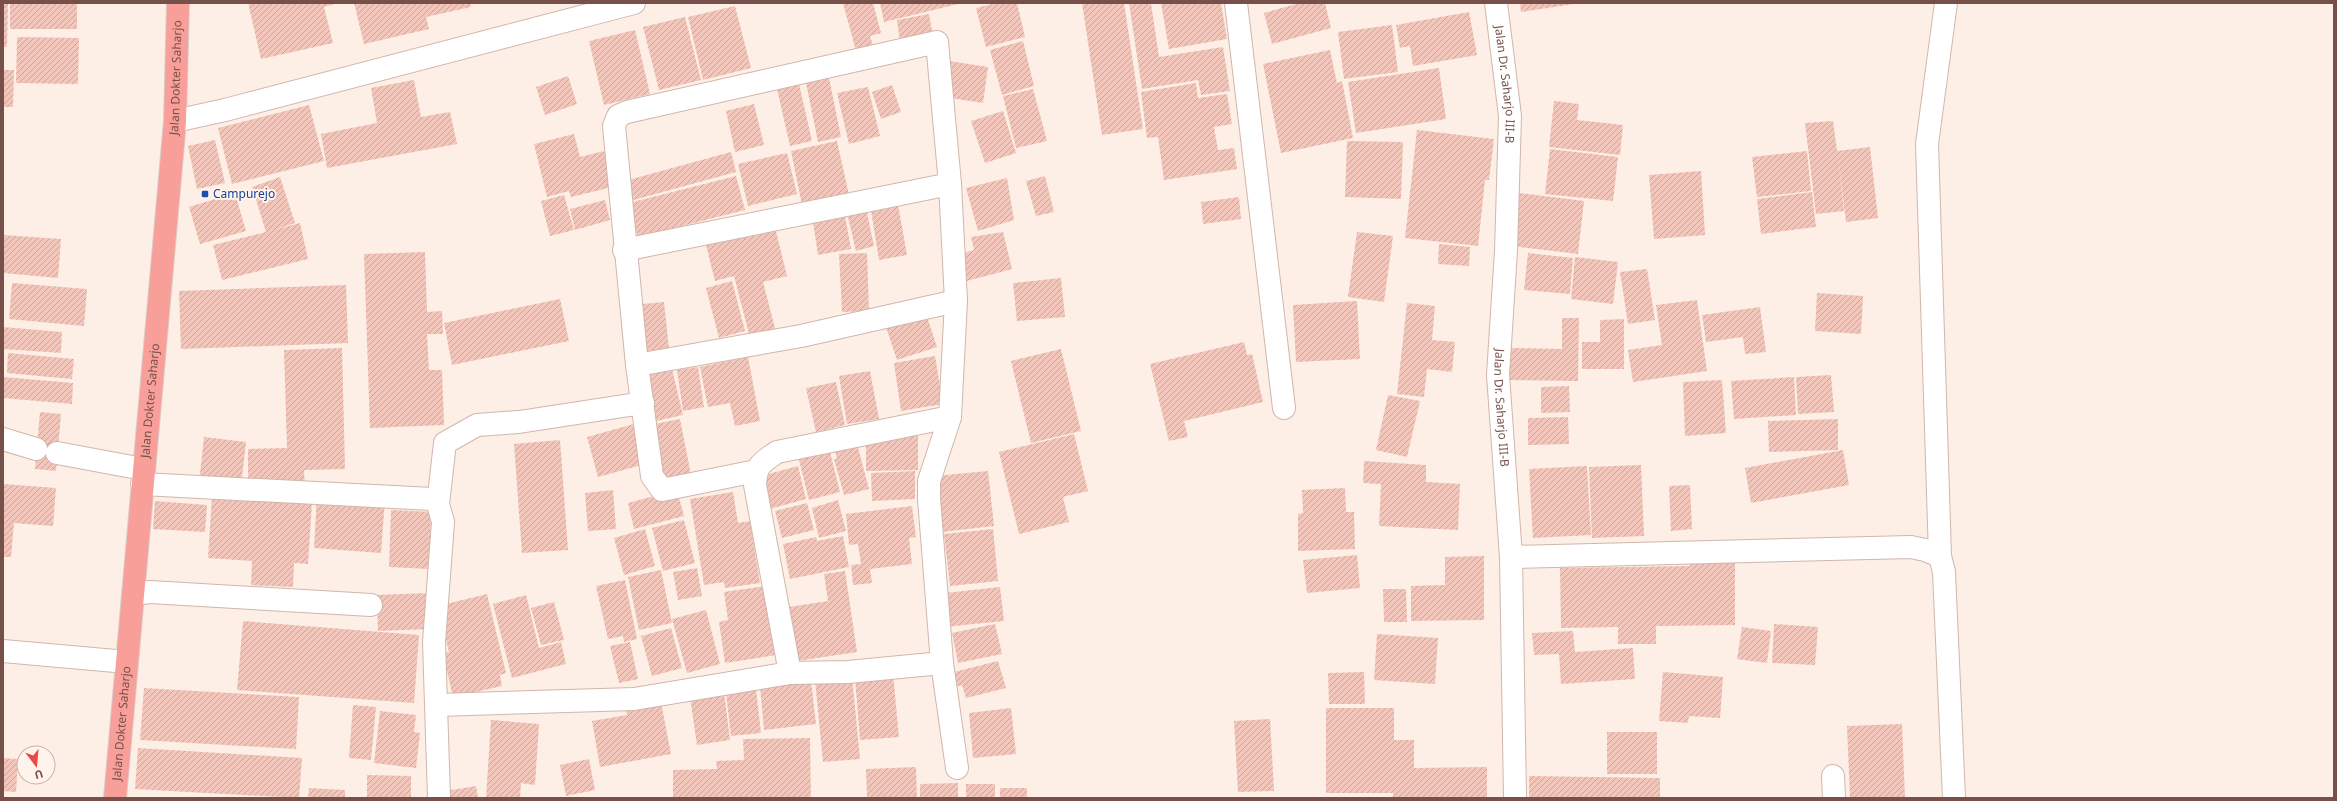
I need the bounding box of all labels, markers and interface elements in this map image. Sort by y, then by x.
street label: Jalan Dokter Saharjo [165,20,186,137]
street label: Jalan Dr. Saharjo III-B [1491,24,1519,144]
place label: Campurejo [213,185,275,202]
marker: Campurejo [200,189,210,199]
street label: Jalan Dokter Saharjo [136,343,163,459]
street label: Jalan Dr. Saharjo III-B [1490,347,1514,468]
street label: Jalan Dokter Saharjo [107,665,135,782]
north arrow [16,745,56,785]
text: U [33,767,45,783]

